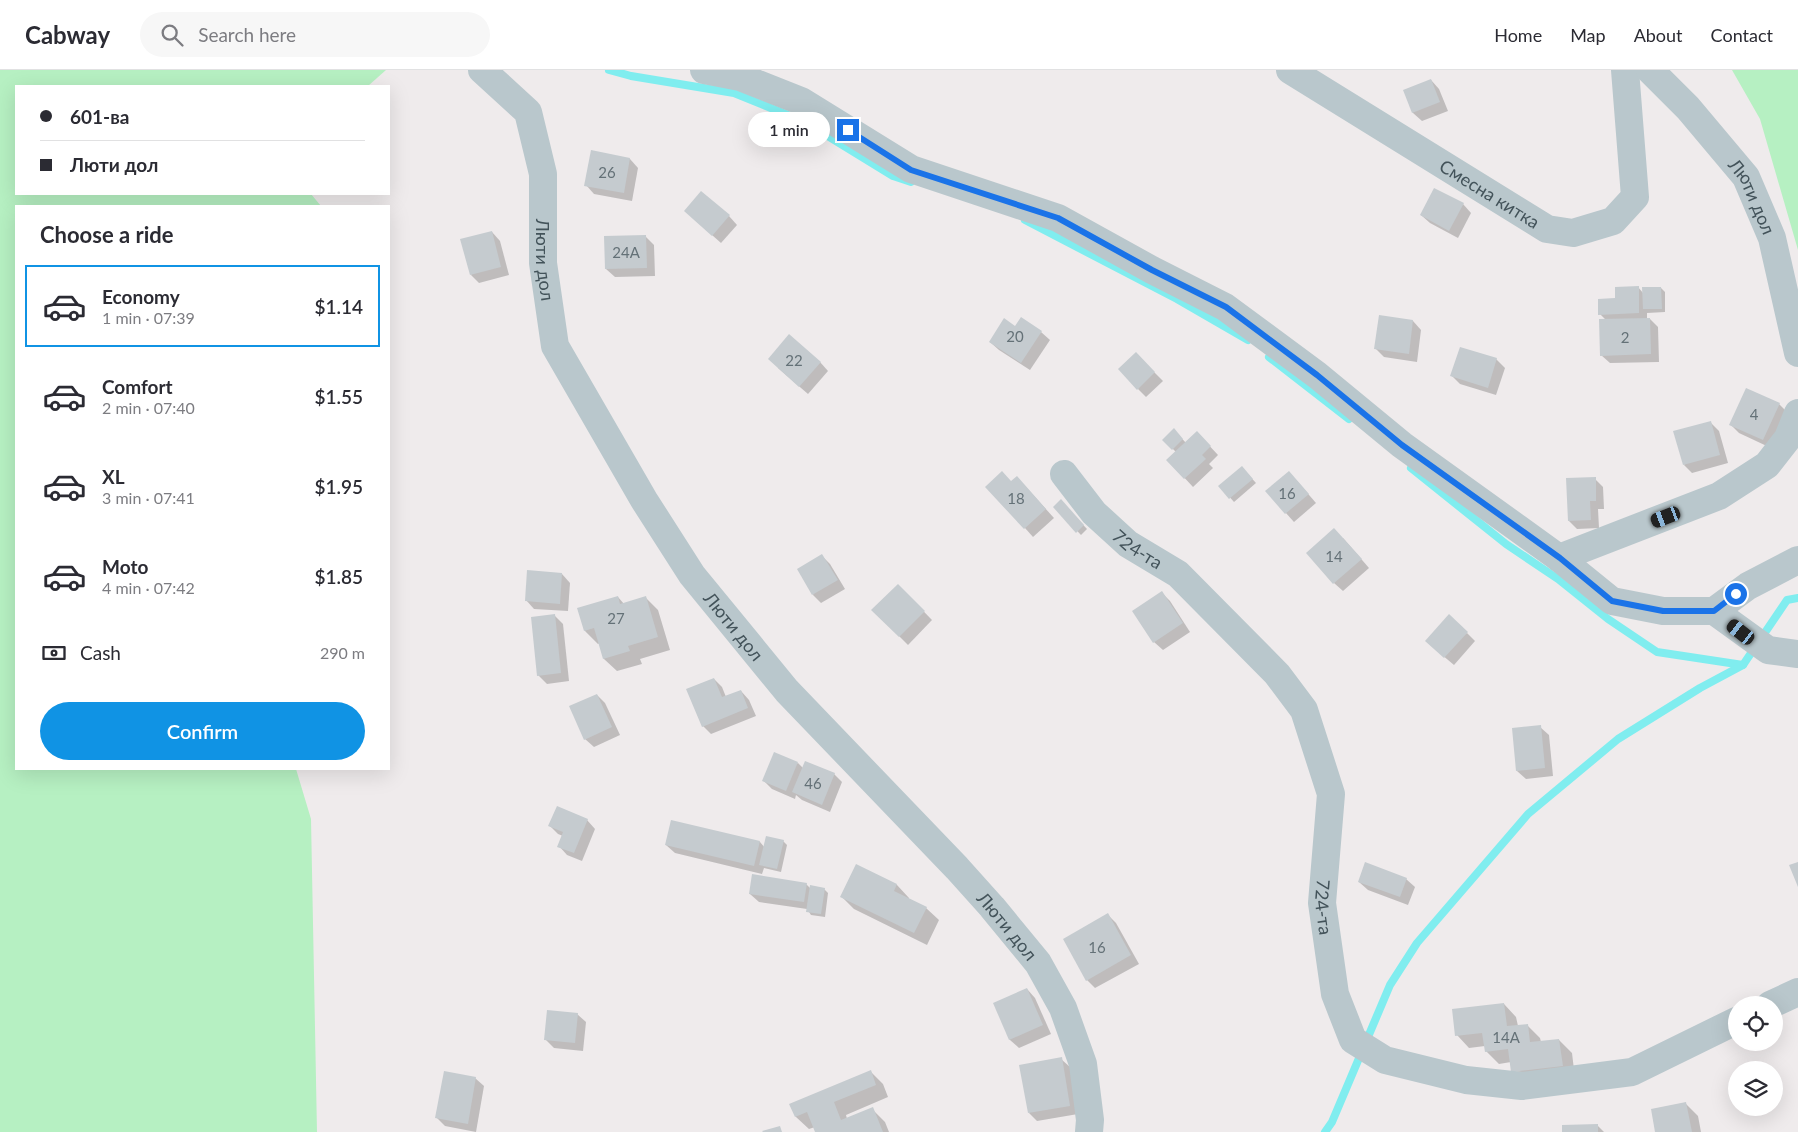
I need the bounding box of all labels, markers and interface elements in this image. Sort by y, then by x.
search box [140,12,490,57]
text: Cabway [25,20,110,49]
icon: search [158,21,186,49]
text: Search here [198,23,296,46]
text: Home [1494,24,1542,46]
text: Map [1570,24,1606,46]
text: About [1634,24,1683,46]
text: Contact [1711,24,1773,46]
text: 601-ва [70,105,129,128]
callout: 1 min [748,112,830,148]
route end [837,119,859,141]
text: 1 min [769,120,809,139]
text: Люти дол [70,153,158,176]
street label: Люти дол [1723,153,1780,238]
street label: Смесна китка [1436,154,1544,233]
house number: 26 [598,163,616,181]
street label: Люти дол [532,218,559,302]
text: Choose a ride [40,221,174,248]
house number: 24А [612,243,641,261]
icon: car [42,284,87,329]
text: Economy [102,285,180,308]
text: $1.14 [314,295,363,318]
text: 1 min · 07:39 [102,308,195,327]
house number: 20 [1006,327,1024,345]
house number: 2 [1621,328,1629,346]
house number: 22 [785,351,803,369]
icon: car [42,374,87,419]
text: Comfort [102,375,173,398]
text: $1.55 [314,385,363,408]
text: 2 min · 07:40 [102,398,195,417]
house number: 4 [1750,405,1759,423]
icon: car [42,464,87,509]
text: XL [102,465,125,488]
text: $1.95 [314,475,363,498]
house number: 16 [1278,484,1296,502]
text: 3 min · 07:41 [102,488,195,507]
house number: 18 [1007,489,1025,507]
car [1649,505,1682,529]
street label: 724-та [1108,524,1167,573]
house number: 14 [1325,547,1343,565]
icon: car [42,554,87,599]
text: Moto [102,555,148,578]
text: $1.85 [314,565,363,588]
text: 4 min · 07:42 [102,578,195,597]
route start [1725,583,1747,605]
street label: Люти дол [699,587,768,665]
house number: 27 [607,609,625,627]
car [1724,617,1757,647]
icon: cash [40,639,68,667]
text: Cash [80,641,121,664]
text: 290 m [320,643,365,662]
button: Confirm [40,702,365,760]
house number: 46 [804,774,822,792]
street label: 724-та [1311,879,1337,936]
street label: Люти дол [972,886,1042,965]
house number: 16 [1088,938,1106,956]
map controls [1728,996,1783,1116]
button: locate [1728,996,1783,1051]
house number: 14А [1492,1028,1521,1046]
button: layers [1728,1061,1783,1116]

